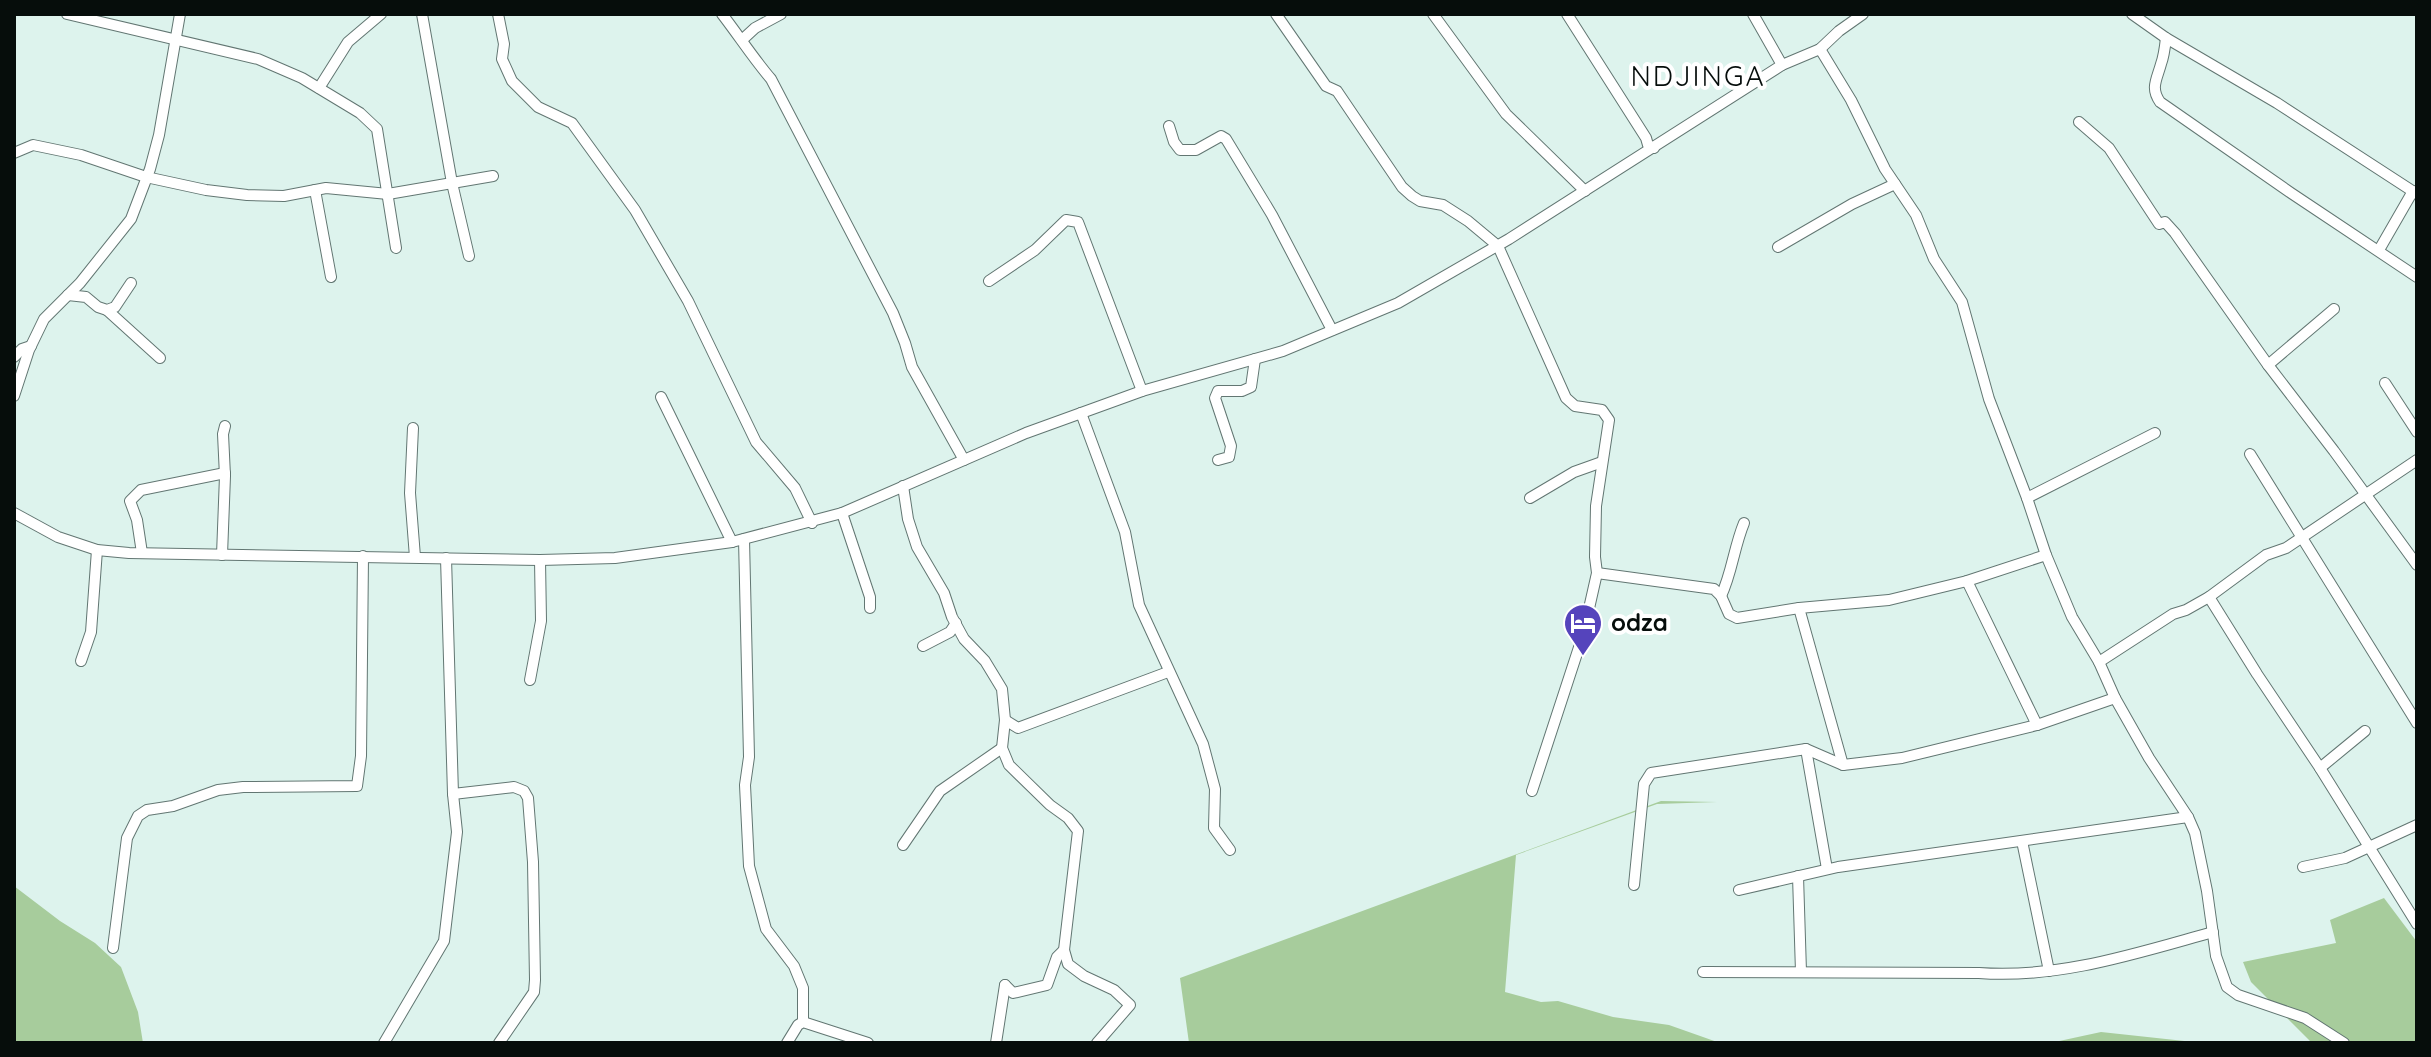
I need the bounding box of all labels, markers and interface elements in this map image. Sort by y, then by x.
district label: NDJINGA [1630,58,1766,93]
hotel icon: odza [1562,602,1604,657]
place label: odza [1611,607,1668,637]

